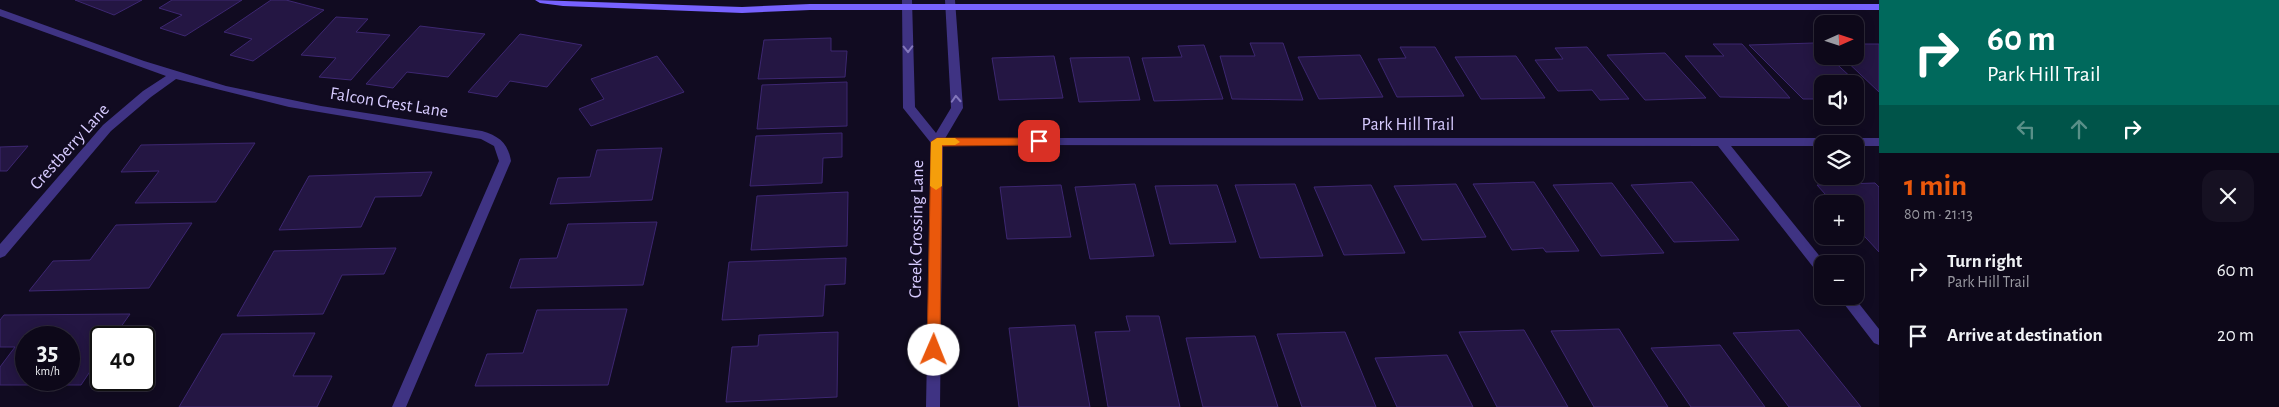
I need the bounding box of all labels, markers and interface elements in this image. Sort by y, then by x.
north arrow [1814,15,1864,65]
map controls [1814,15,1864,305]
icon: right [1904,20,1969,85]
text: 60 m [1987,22,2056,57]
one-way arrow [903,45,913,53]
text: Park Hill Trail [1987,63,2101,85]
button: sound [1814,75,1864,125]
street label: Falcon Crest Lane [329,85,449,121]
one-way arrow [951,94,962,102]
street label: Crestberry Lane [27,101,113,193]
icon: left [2012,115,2040,143]
icon: ahead [2065,115,2093,143]
icon: right [2118,115,2146,143]
street label: Park Hill Trail [1362,116,1455,134]
pin [1018,120,1060,162]
icon: arrive [1025,127,1053,155]
button: layers [1814,135,1864,185]
street label: Creek Crossing Lane [907,160,927,298]
button: close [2202,170,2254,222]
text: 1 min [1904,171,1967,201]
button: + [1814,195,1864,245]
text: 80 m · 21:13 [1904,206,1973,222]
text: Turn right [1947,252,2022,271]
button: − [1814,255,1864,305]
icon: right [1904,257,1932,285]
text: 60 m [2217,261,2254,280]
text: Park Hill Trail [1947,274,2030,290]
icon: arrive [1904,322,1932,350]
position arrow [907,323,959,375]
speed limit sign: 40 [90,326,155,391]
text: Arrive at destination [1947,326,2103,345]
text: 20 m [2217,326,2254,345]
text: 35 [37,340,58,365]
text: km/h [35,365,60,377]

